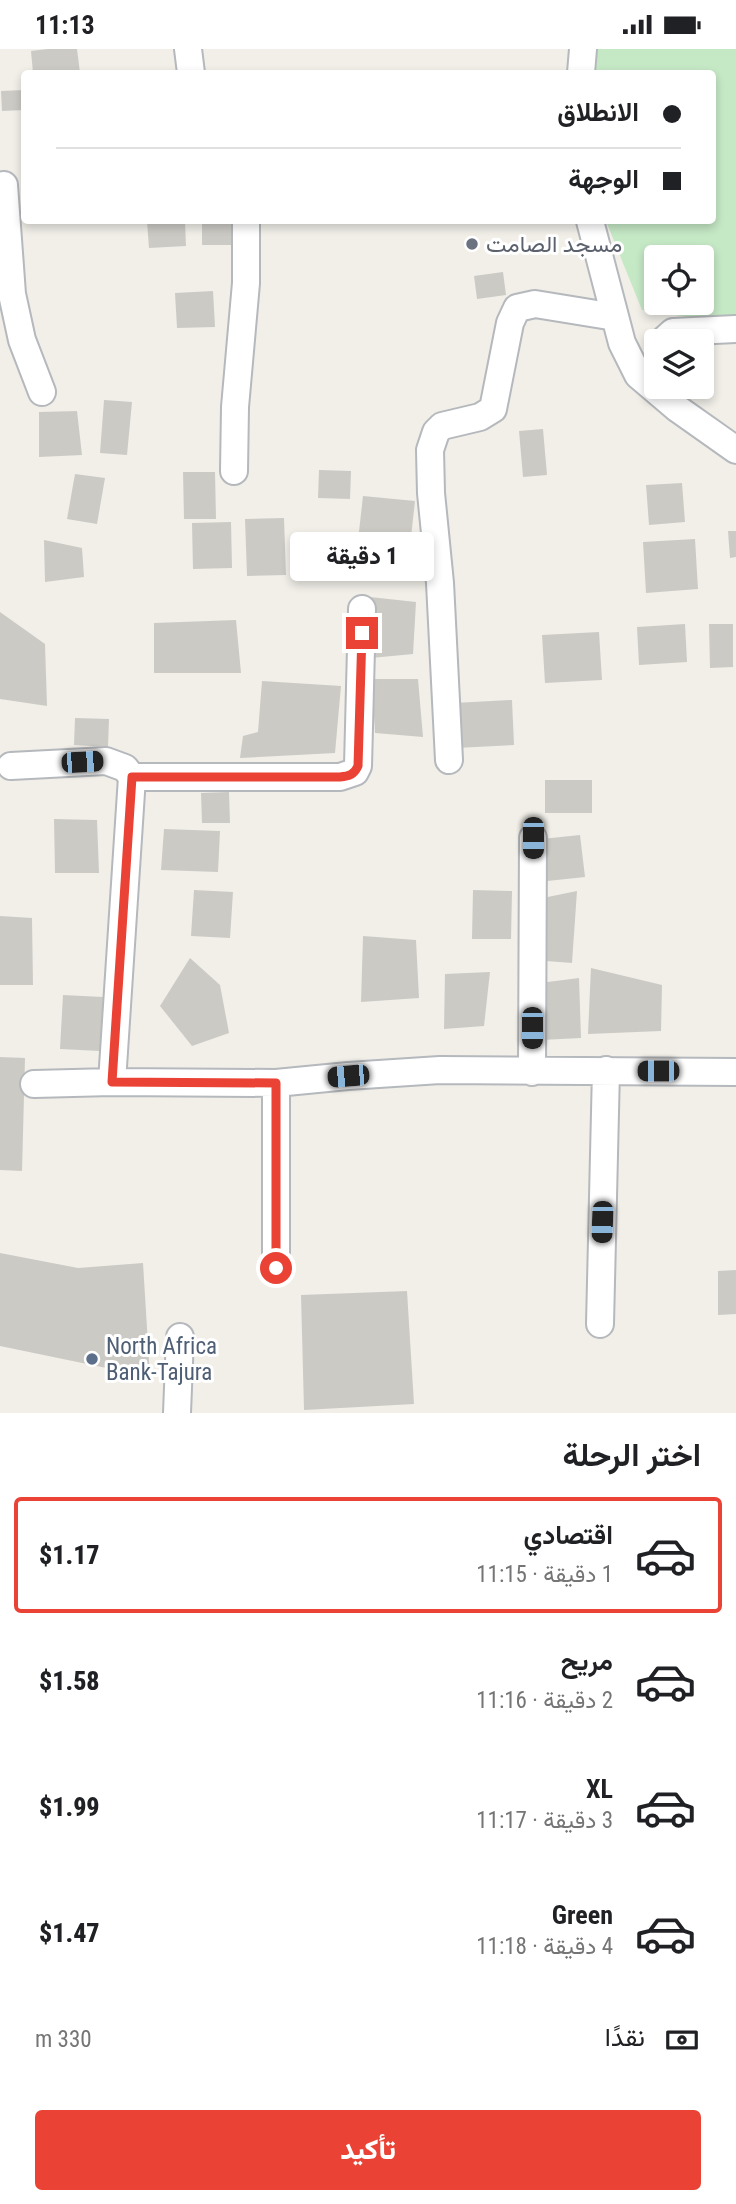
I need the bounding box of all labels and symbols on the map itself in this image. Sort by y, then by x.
place label: مسجد الصامت [486,231,622,258]
marker: مسجد الصامت [464,236,480,252]
callout: 1 دقيقة [290,531,434,581]
route end [346,617,378,649]
car [61,750,104,774]
car [523,817,544,859]
car [522,1007,543,1049]
car [638,1061,680,1082]
car [327,1064,370,1088]
car [591,1201,614,1243]
route start [260,1252,292,1284]
place label: North Africa Bank-Tajura [106,1333,217,1386]
marker: North Africa Bank-Tajura [84,1351,100,1367]

